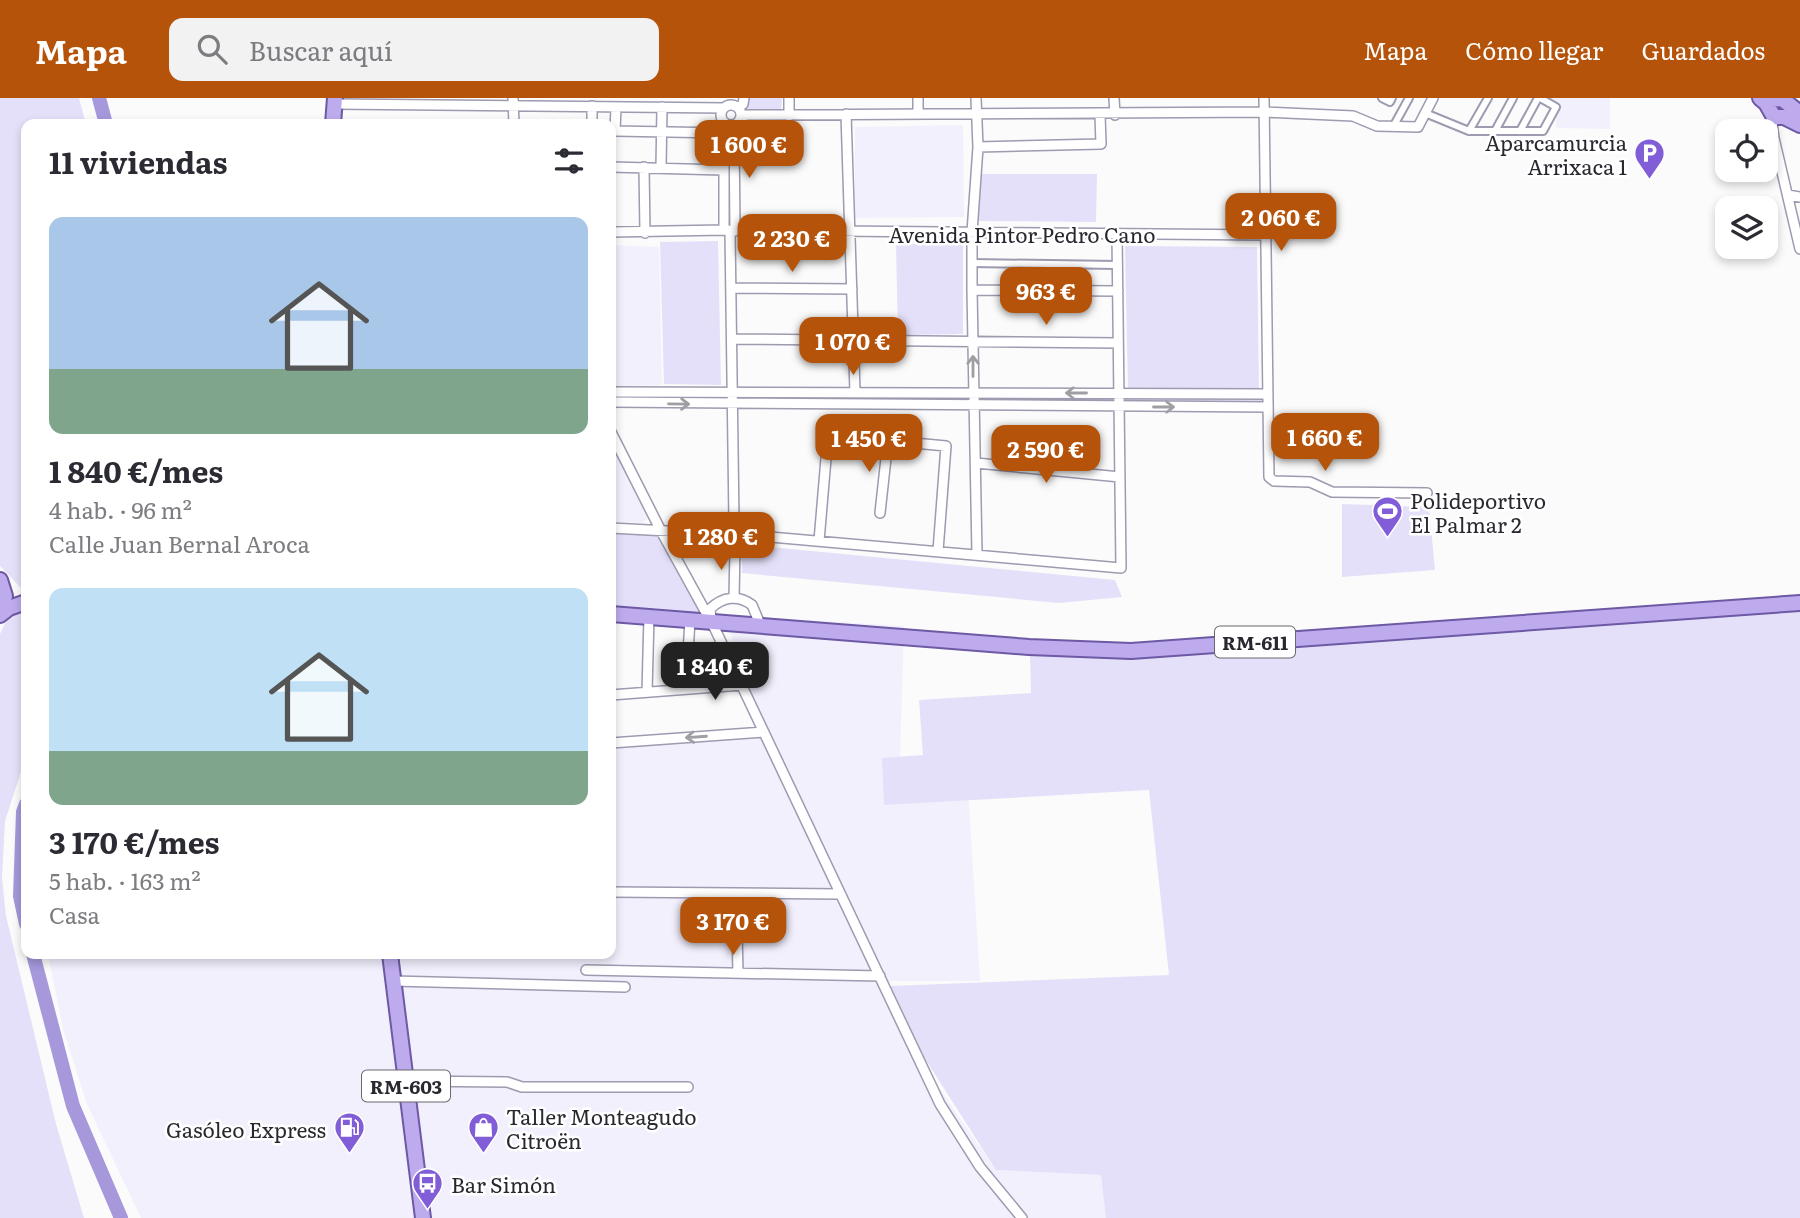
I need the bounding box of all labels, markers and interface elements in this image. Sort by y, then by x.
search box [169,18,659,81]
text: Mapa [35,25,127,74]
icon: search [193,30,231,68]
text: Buscar aquí [249,30,393,69]
text: Mapa [1363,32,1427,67]
text: Cómo llegar [1465,32,1603,67]
text: Guardados [1641,32,1765,67]
map controls [1715,119,1778,259]
button: locate [1715,119,1778,182]
pin: 1 600 € [684,120,814,180]
text: 1 600 € [711,126,787,160]
place label: Aparcamurcia Arrixaca 1 [1485,126,1628,181]
parking icon: Aparcamurcia Arrixaca 1 [1633,136,1667,180]
text: 11 viviendas [49,139,227,183]
icon: filters [550,142,588,180]
pin: 2 060 € [1216,194,1346,253]
button: layers [1715,196,1778,259]
text: 2 060 € [1241,199,1321,233]
pin: 2 230 € [727,214,857,274]
street label: Avenida Pintor Pedro Cano [888,218,1156,249]
text: 2 230 € [754,220,830,254]
icon: home [256,263,382,389]
pin: 963 € [997,268,1095,327]
text: 963 € [1016,273,1076,307]
pin: 1 070 € [788,317,918,377]
text: 1 070 € [815,323,891,357]
one-way arrow [966,355,980,378]
one-way arrow [1065,386,1088,400]
one-way arrow [667,397,690,410]
one-way arrow [1153,400,1176,414]
pin: 1 450 € [804,414,934,474]
pin: 1 660 € [1260,414,1390,473]
text: 1 660 € [1287,419,1363,453]
text: 1 450 € [831,420,907,454]
pin: 2 590 € [981,426,1111,485]
text: 2 590 € [1007,431,1085,465]
text: 1 840 €/mes [49,448,223,492]
place label: Polideportivo El Palmar 2 [1410,484,1546,539]
text: 4 hab. · 96 m² [49,492,192,526]
sports icon: Polideportivo El Palmar 2 [1370,494,1404,538]
pin: 1 280 € [656,512,786,572]
text: 1 280 € [684,518,758,552]
text: Calle Juan Bernal Aroca [49,526,310,560]
road number: RM-611 [1215,626,1295,657]
icon: home [256,634,382,760]
pin: 1 840 € [650,642,780,702]
text: 1 840 € [677,648,753,682]
one-way arrow [685,731,708,744]
text: 3 170 €/mes [49,819,220,863]
text: 5 hab. · 163 m² [49,863,201,897]
text: Casa [49,897,100,931]
pin: 3 170 € [668,898,798,957]
text: 3 170 € [696,903,770,937]
road number: RM-603 [362,1070,450,1102]
place label: Taller Monteagudo Citroën [506,1100,697,1155]
shop icon: Taller Monteagudo Citroën [466,1110,500,1154]
fuel station icon: Gasóleo Express [332,1111,366,1155]
place label: Gasóleo Express [166,1113,326,1144]
bus stop icon: Bar Simón [411,1166,445,1210]
place label: Bar Simón [451,1168,556,1199]

